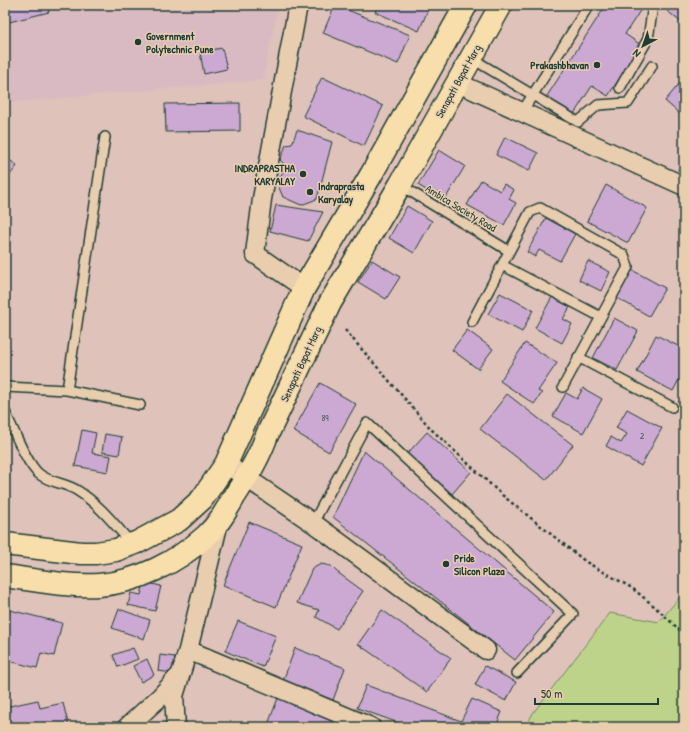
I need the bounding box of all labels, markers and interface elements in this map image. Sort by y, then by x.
north arrow [623,26,663,66]
place label: Government Polytechnic Pune [146,29,214,57]
marker: Government Polytechnic Pune [133,37,143,47]
street label: Senapati Bapat Marg [432,42,484,120]
text: N [630,46,643,61]
place label: Prakashbhavan [530,58,589,72]
marker: Prakashbhavan [592,60,602,70]
place label: INDRAPRASTHA KARYALAY [235,161,296,188]
marker: INDRAPRASTHA KARYALAY [298,169,308,179]
place label: Indraprasta Karyalay [318,179,365,207]
street label: Ambica Society Road [423,181,500,235]
marker: Indraprasta Karyalay [305,187,315,197]
street label: Senapati Bapat Marg [277,324,325,404]
house number: 89 [321,412,329,424]
house number: 2 [640,430,645,442]
place label: Pride Silicon Plaza [454,551,505,578]
marker: Pride Silicon Plaza [441,559,451,569]
scale bar [535,680,658,706]
text: 50 m [541,685,562,702]

